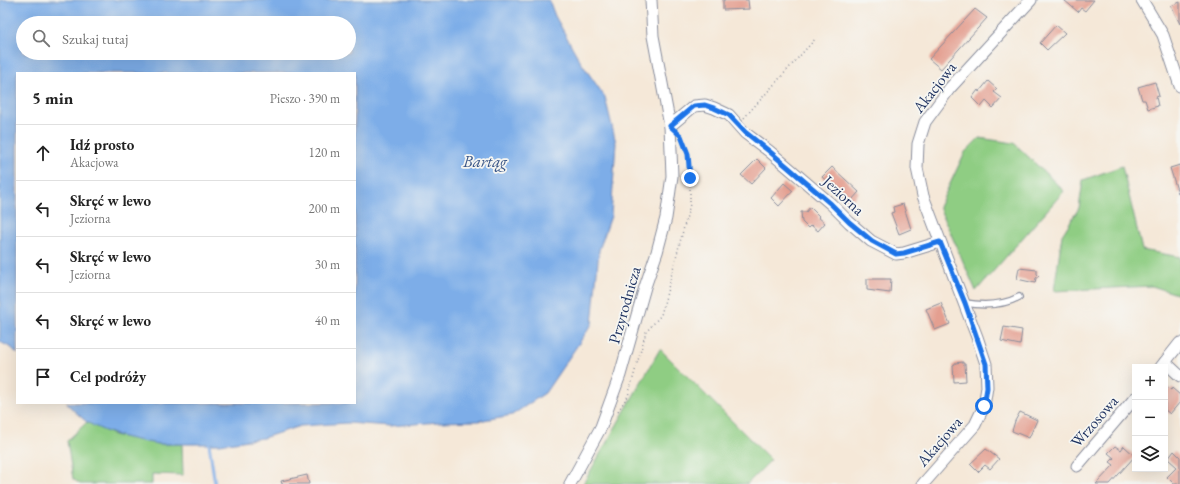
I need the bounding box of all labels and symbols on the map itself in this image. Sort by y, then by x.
street label: Akacjowa [907,57,961,118]
water label: Bartąg [462,150,508,172]
route end [681,169,699,187]
street label: Jeziorna [817,169,869,220]
street label: Przyrodnicza [603,263,646,346]
street label: Wrzosowa [1066,390,1123,452]
route start [975,397,993,415]
street label: Akacjowa [911,412,967,471]

